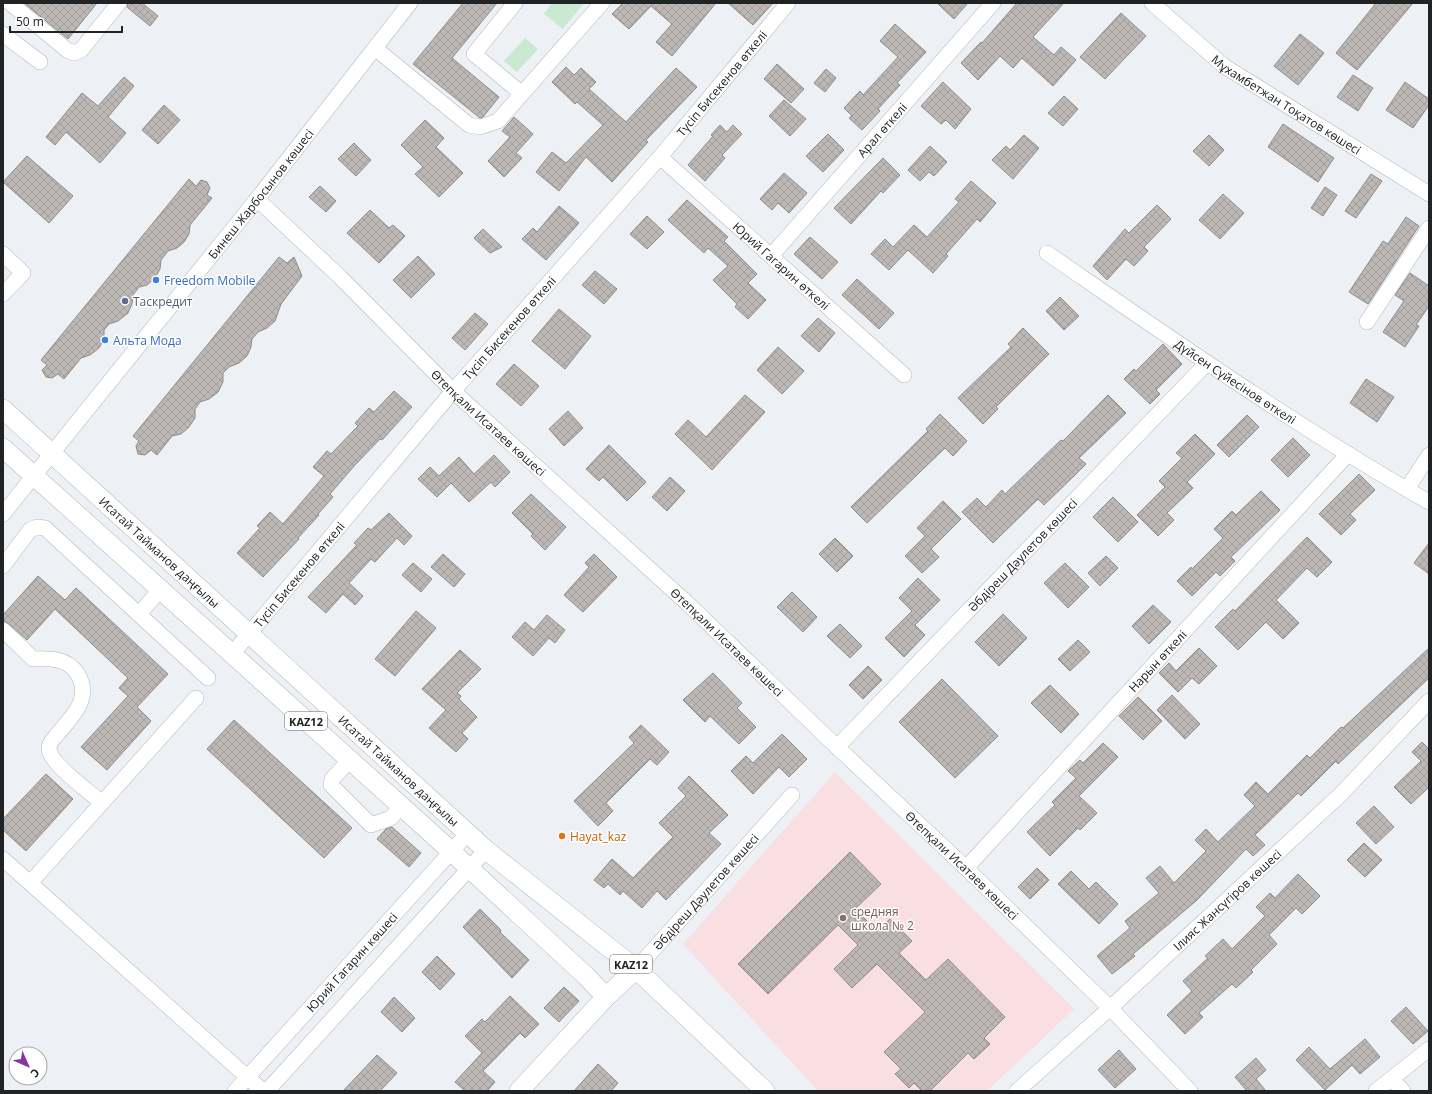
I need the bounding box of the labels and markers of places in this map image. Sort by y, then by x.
place label: Freedom Mobile [164,272,256,289]
marker: Freedom Mobile [151,275,161,285]
place label: Таскредит [133,293,193,310]
marker: Таскредит [120,296,130,306]
place label: Альта Мода [113,332,182,349]
marker: Альта Мода [100,335,110,345]
place label: Hayat_kaz [570,828,627,845]
marker: Hayat_kaz [557,831,567,841]
place label: cредняя школа № 2 [851,903,914,934]
marker: cредняя школа № 2 [838,913,848,923]

